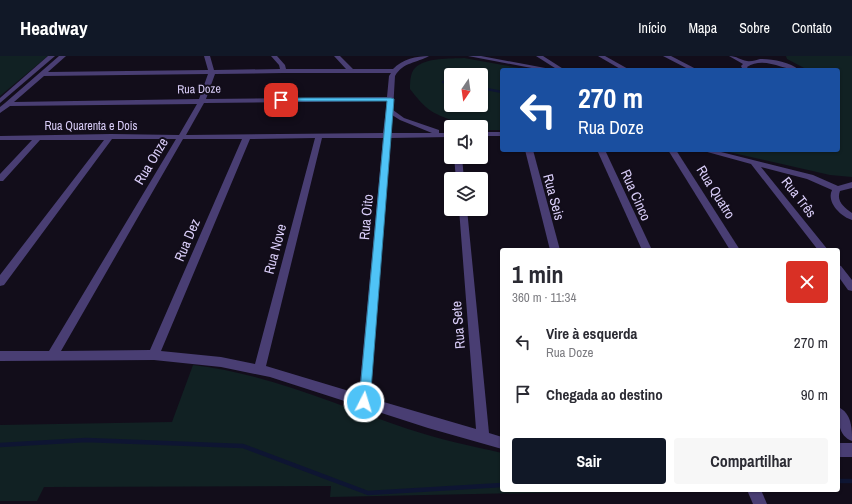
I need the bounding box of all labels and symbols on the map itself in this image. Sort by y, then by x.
north arrow [444,68,488,112]
street label: Rua Doze [177,81,221,97]
pin [264,83,298,117]
street label: Rua Quarenta e Dois [45,118,138,134]
street label: Rua Onze [130,134,172,188]
street label: Rua Quatro [693,162,739,222]
street label: Rua Cinco [617,167,655,223]
street label: Rua Seis [539,172,569,222]
street label: Rua Três [778,173,821,221]
street label: Rua Oito [355,193,377,241]
street label: Rua Dez [170,216,204,264]
street label: Rua Nove [260,222,290,276]
street label: Rua Sete [447,300,469,350]
position arrow [343,381,385,423]

